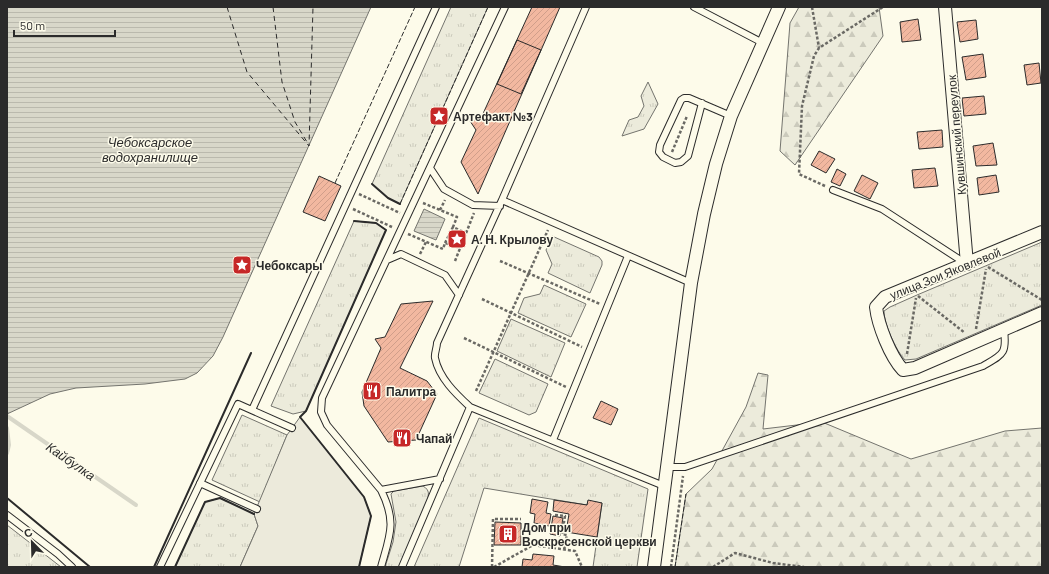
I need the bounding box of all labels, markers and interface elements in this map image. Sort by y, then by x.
scale bar [14,12,115,38]
text: 50 m [20,18,45,32]
street label: Кувшинский переулок [944,74,969,196]
place icon: Артефакт №3 [428,105,450,127]
place label: Артефакт №3 [453,109,533,124]
water label: Чебоксарское водохранилище [102,134,198,165]
place icon: А. Н. Крылову [446,228,468,250]
place label: А. Н. Крылову [471,232,553,247]
street label: улица Зои Яковлевой [887,244,1003,303]
place icon: Чебоксары [231,254,253,276]
place label: Чебоксары [256,258,323,273]
restaurant icon: Палитра [361,380,383,402]
place label: Палитра [386,384,437,399]
restaurant icon: Чапай [391,427,413,449]
place label: Чапай [416,431,452,445]
water label: Кайбулка [43,438,99,484]
place label: Дом при Воскресенской церкви [522,520,657,549]
north arrow [12,522,52,562]
building icon: Дом при Воскресенской церкви [497,523,519,545]
text: С [22,525,34,540]

